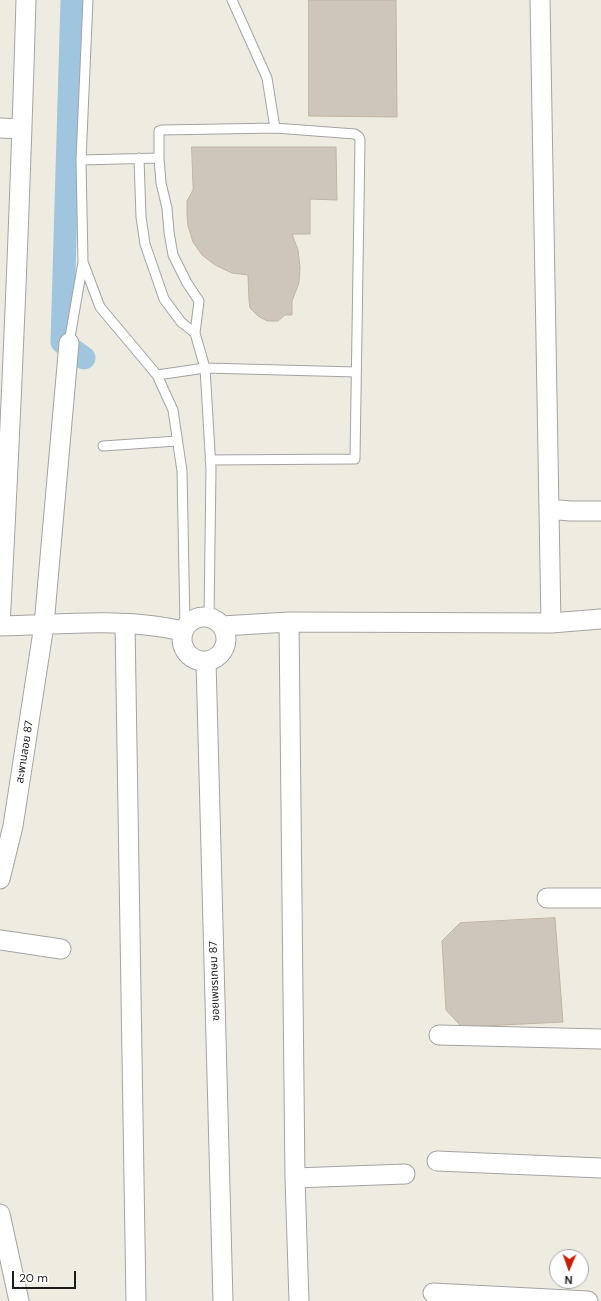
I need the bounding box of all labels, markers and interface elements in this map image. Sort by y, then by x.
street label: สะพานลอย 87 [14,720,36,784]
street label: ซอยเพชรเกษม 87 [207,941,223,1021]
north arrow [549,1249,589,1289]
scale bar [14,1263,78,1289]
text: 20 m [19,1270,48,1286]
text: N [564,1273,573,1287]

